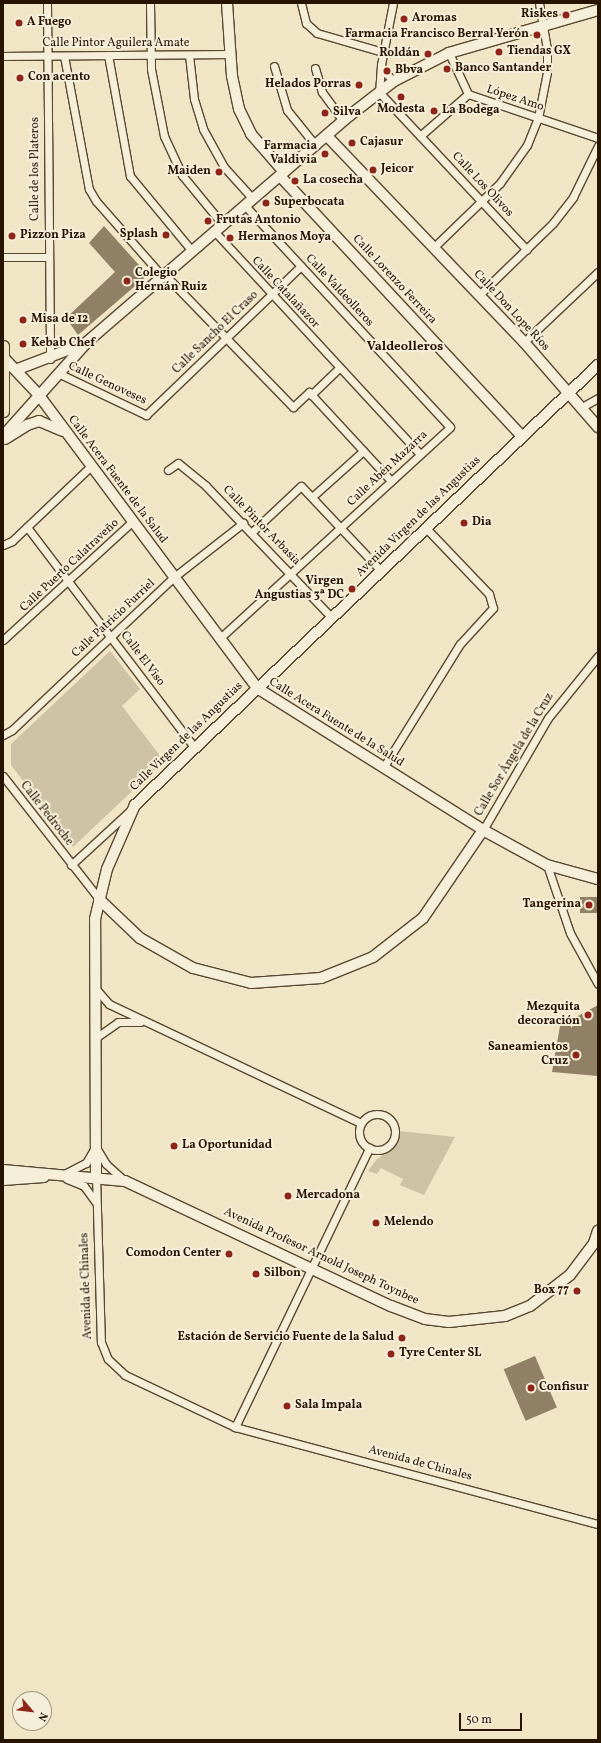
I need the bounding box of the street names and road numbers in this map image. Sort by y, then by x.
street label: Calle Pintor Aguilera Amate [42,37,190,51]
street label: López Amo [484,83,546,115]
street label: Calle de los Plateros [29,117,43,221]
street label: Calle Los Olivos [448,150,516,220]
street label: Calle Lorenzo Ferreira [349,232,439,328]
street label: Calle Valdeolleros [302,252,376,330]
street label: Calle Catalañazor [248,254,322,332]
street label: Calle Don Lope Ríos [470,268,552,354]
street label: Calle Sancho El Craso [170,288,262,378]
street label: Calle Genoveses [66,360,148,408]
street label: Calle Acera Fuente de la Salud [64,413,170,547]
street label: Calle Abén Mazarra [345,428,431,510]
street label: Avenida Virgen de las Angustias [354,454,484,580]
street label: Calle Pintor Arbasia [219,483,303,569]
street label: Calle Puerto Calatraveño [18,516,122,616]
street label: Calle Patricio Furriel [69,577,159,661]
street label: Calle El Viso [117,629,167,689]
street label: Calle Acera Fuente de la Salud [266,675,406,771]
street label: Calle Virgen de las Angustias [128,679,246,795]
street label: Calle Sor Ángela de la Cruz [472,691,558,819]
street label: Calle Pedroche [16,779,76,849]
street label: Avenida Profesor Arnold Joseph Toynbee [221,1205,421,1309]
street label: Avenida de Chinales [78,1233,96,1339]
street label: Avenida de Chinales [367,1443,473,1485]

